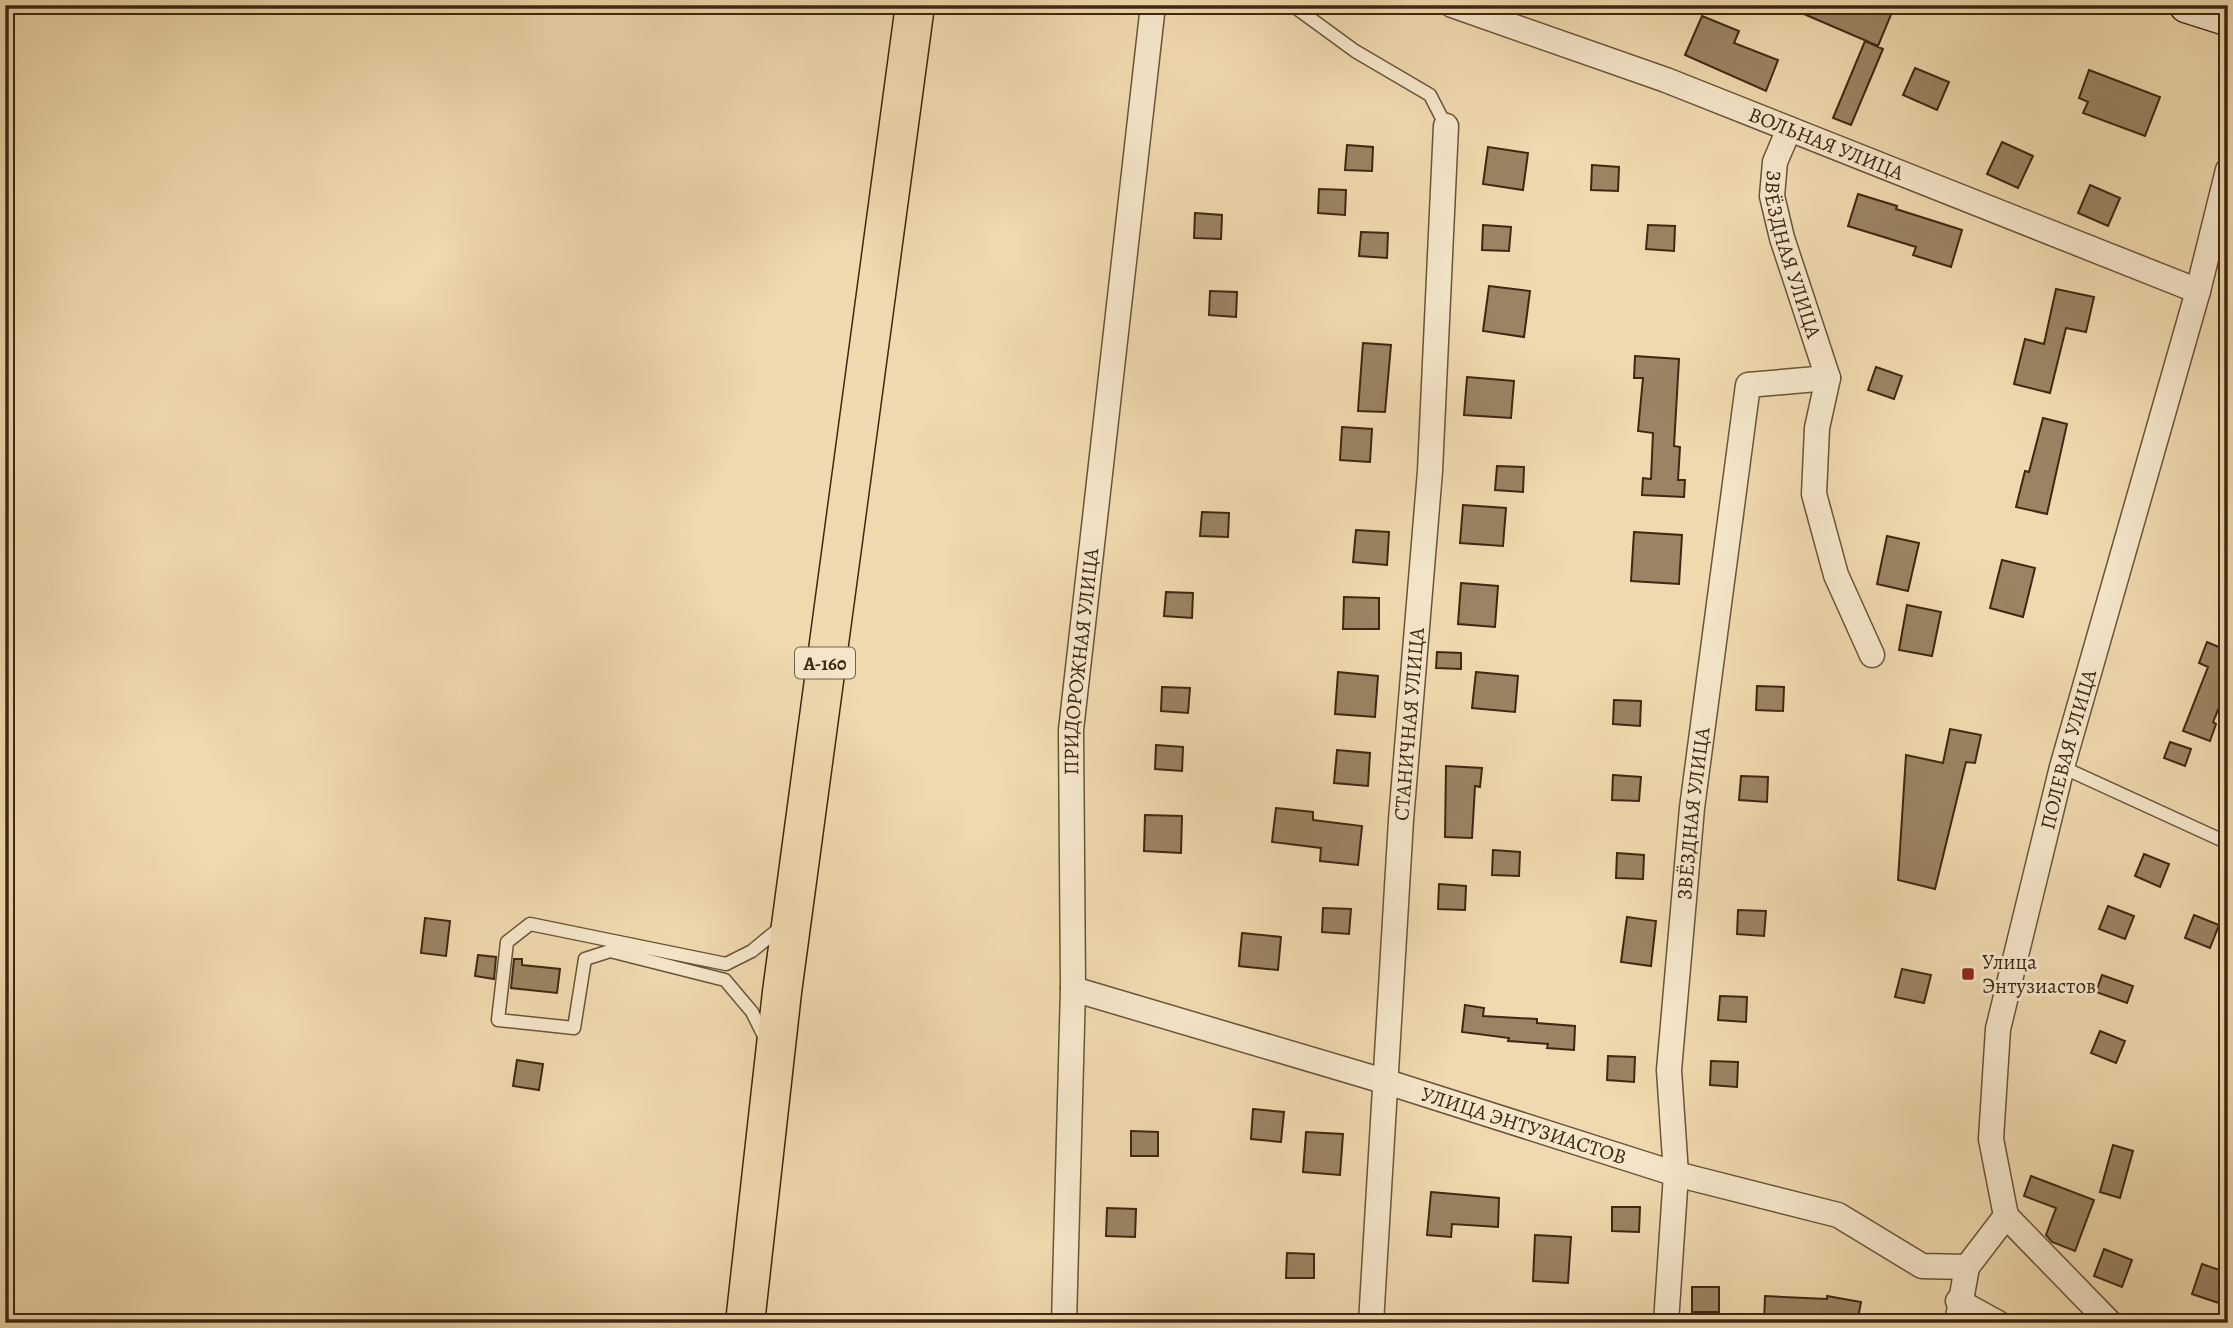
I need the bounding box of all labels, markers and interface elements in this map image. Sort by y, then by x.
street label: ВОЛЬНАЯ УЛИЦА [1744,100,1908,187]
street label: ЗВЁЗДНАЯ УЛИЦА [1758,169,1828,342]
street label: ПРИДОРОЖНАЯ УЛИЦА [1057,546,1106,775]
street label: СТАНИЧНАЯ УЛИЦА [1387,626,1431,822]
road number: А-160 [795,648,855,678]
street label: ПОЛЕВАЯ УЛИЦА [2033,665,2103,832]
street label: ЗВЁЗДНАЯ УЛИЦА [1670,725,1717,901]
place label: Улица Энтузиастов [1982,948,2096,1000]
marker: Улица Энтузиастов [1960,966,1976,982]
street label: УЛИЦА ЭНТУЗИАСТОВ [1417,1080,1630,1171]

